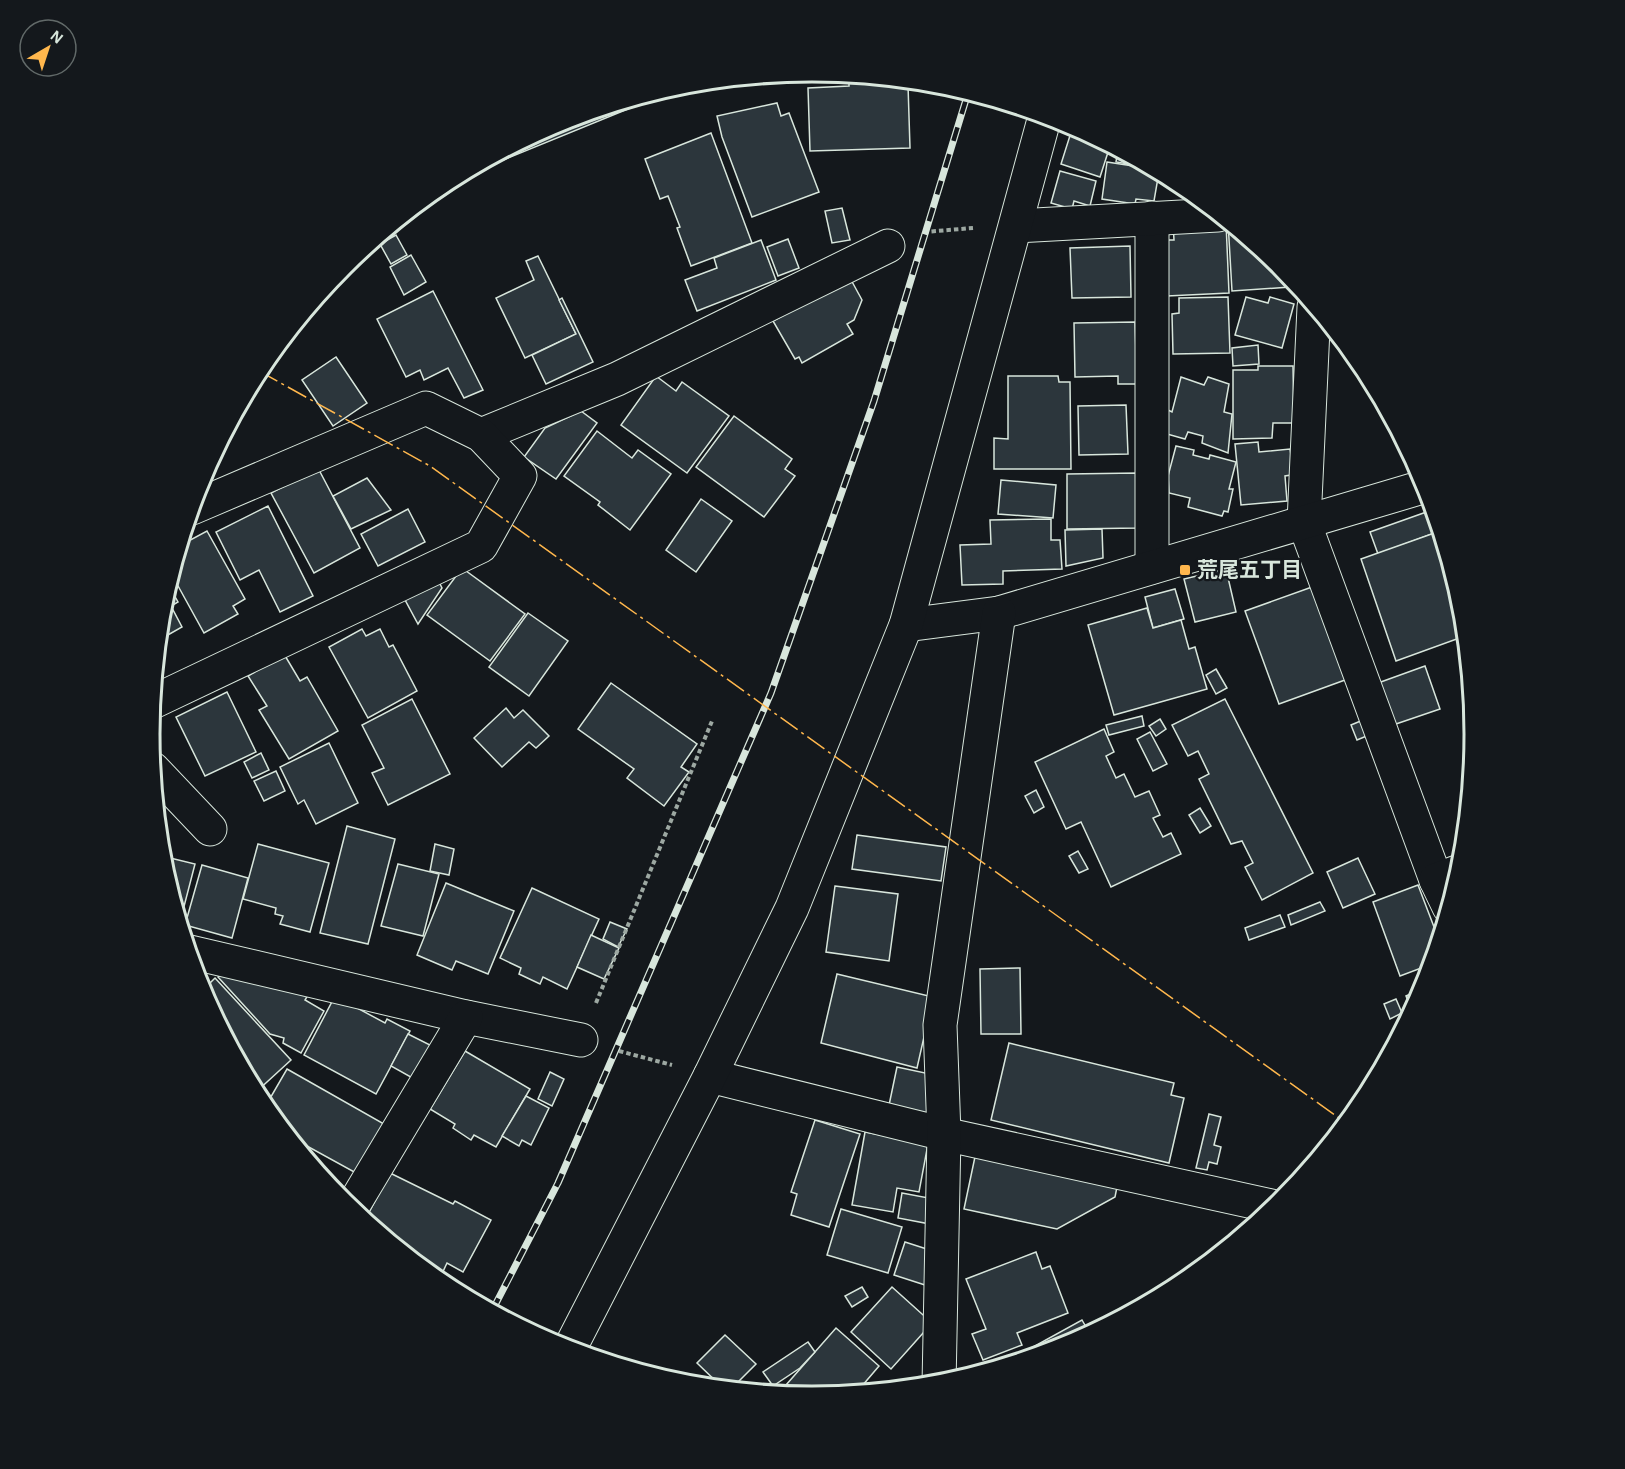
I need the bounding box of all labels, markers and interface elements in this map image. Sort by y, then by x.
north arrow [18,18,78,78]
text: N [47,27,66,47]
place label: 荒尾五丁目 [1197,559,1302,581]
marker: 荒尾五丁目 [1178,563,1192,577]

